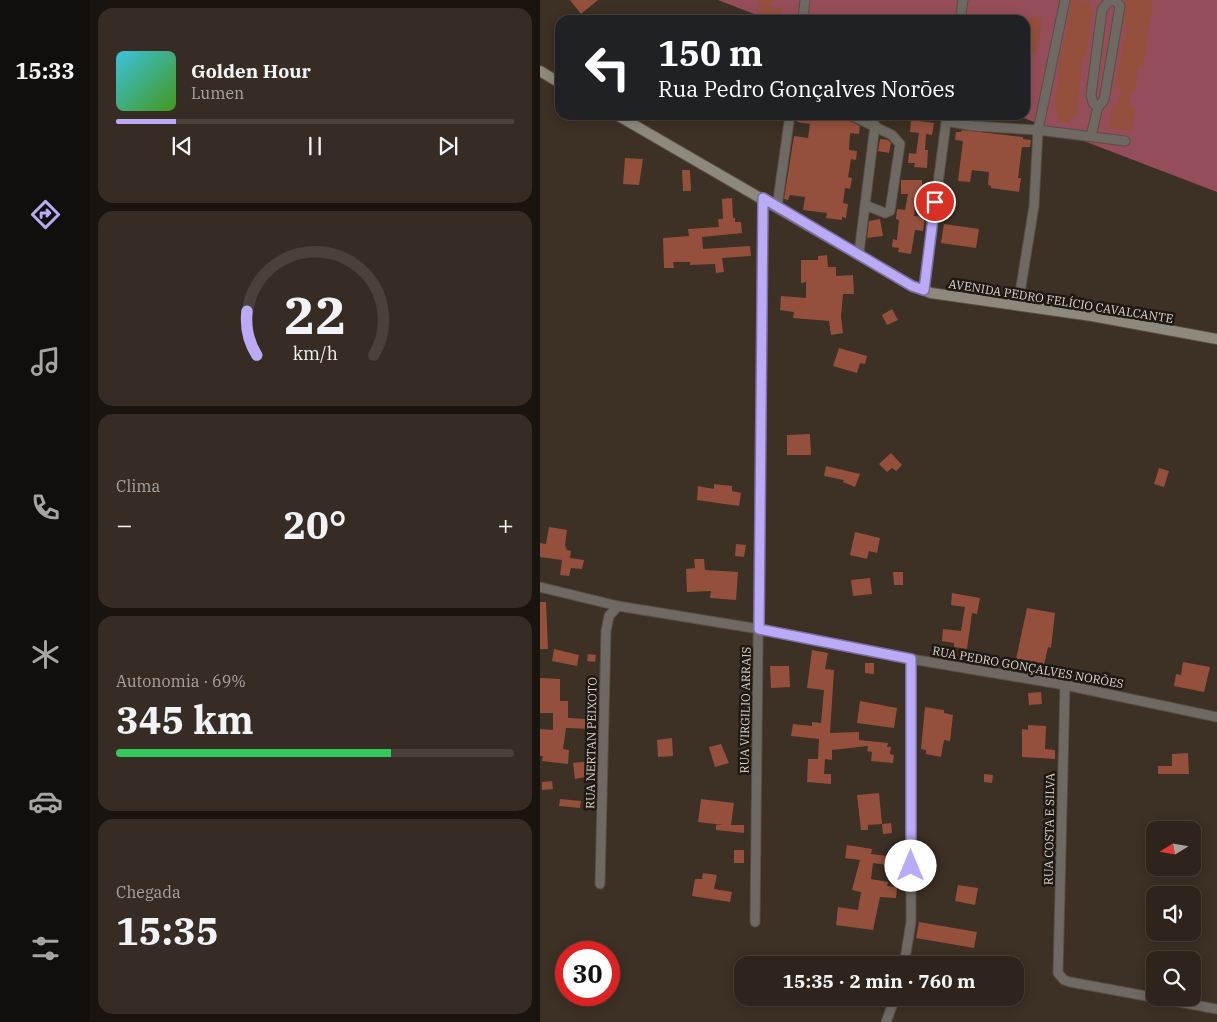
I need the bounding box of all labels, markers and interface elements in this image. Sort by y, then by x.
text: 150 m [658,30,763,76]
icon: left [575,35,640,100]
text: 15:33 [15,56,75,85]
text: Golden Hour [191,59,311,83]
text: Rua Pedro Gonçalves Norões [658,74,955,103]
text: Lumen [191,83,244,103]
icon: previous [168,132,196,160]
icon: pause [301,132,329,160]
icon: next [434,132,462,160]
pin [914,181,956,223]
icon: arrive [921,188,949,216]
icon: directions [28,197,63,232]
street label: AVENIDA PEDRO FELÍCIO CAVALCANTE [948,276,1174,326]
text: 22 [284,281,346,348]
text: km/h [292,342,338,365]
icon: music [28,344,63,379]
text: Clima [116,476,160,496]
icon: phone [28,490,63,525]
text: 20° [283,500,347,549]
text: − [116,506,133,543]
text: + [497,506,514,543]
icon: climate [28,637,63,672]
street label: RUA PEDRO GONÇALVES NORÕES [931,643,1125,691]
street label: RUA VIRGILIO ARRAIS [736,646,754,774]
text: Autonomia · 69% [116,671,246,691]
street label: RUA NERTAN PEIXOTO [582,677,600,809]
text: 345 km [116,695,254,744]
street label: RUA COSTA E SILVA [1041,772,1057,885]
icon: car [28,784,63,819]
north arrow [1146,821,1201,876]
map controls [1146,821,1201,1006]
position arrow [884,839,936,891]
text: Chegada [116,882,181,902]
button: sound [1146,886,1201,941]
text: 15:35 [116,906,219,955]
icon: filters [28,931,63,966]
speed limit sign: 30 [555,941,620,1006]
button: search [1146,951,1201,1006]
text: 15:35 · 2 min · 760 m [783,969,975,993]

